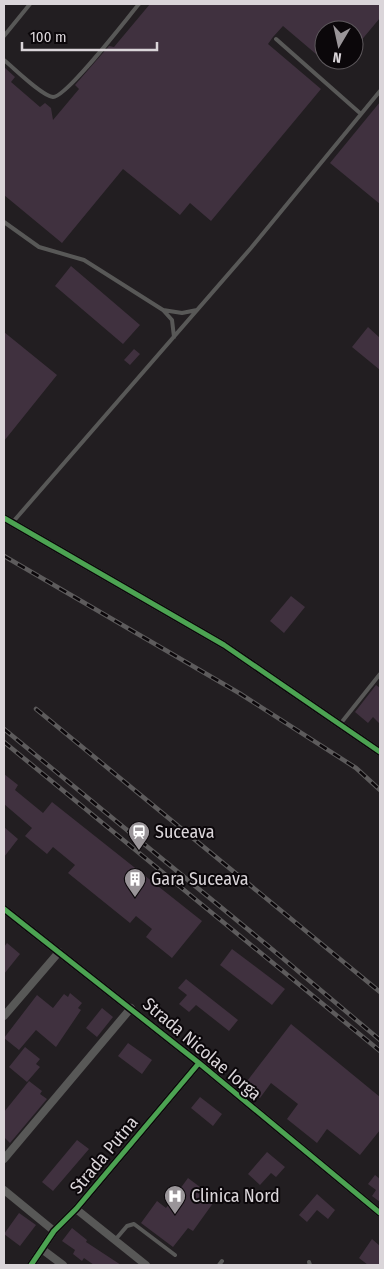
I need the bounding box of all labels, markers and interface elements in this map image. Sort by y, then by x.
scale bar [22,20,158,52]
north arrow [314,20,364,70]
text: 100 m [30,28,67,46]
text: N [332,48,343,66]
station icon: Suceava [127,820,151,851]
place label: Suceava [155,821,215,843]
building icon: Gara Suceava [123,867,147,898]
place label: Gara Suceava [151,868,249,890]
street label: Strada Nicolae Iorga [138,993,266,1105]
street label: Strada Putna [65,1112,143,1198]
hospital icon: Clinica Nord [163,1184,187,1215]
place label: Clinica Nord [191,1185,280,1207]

